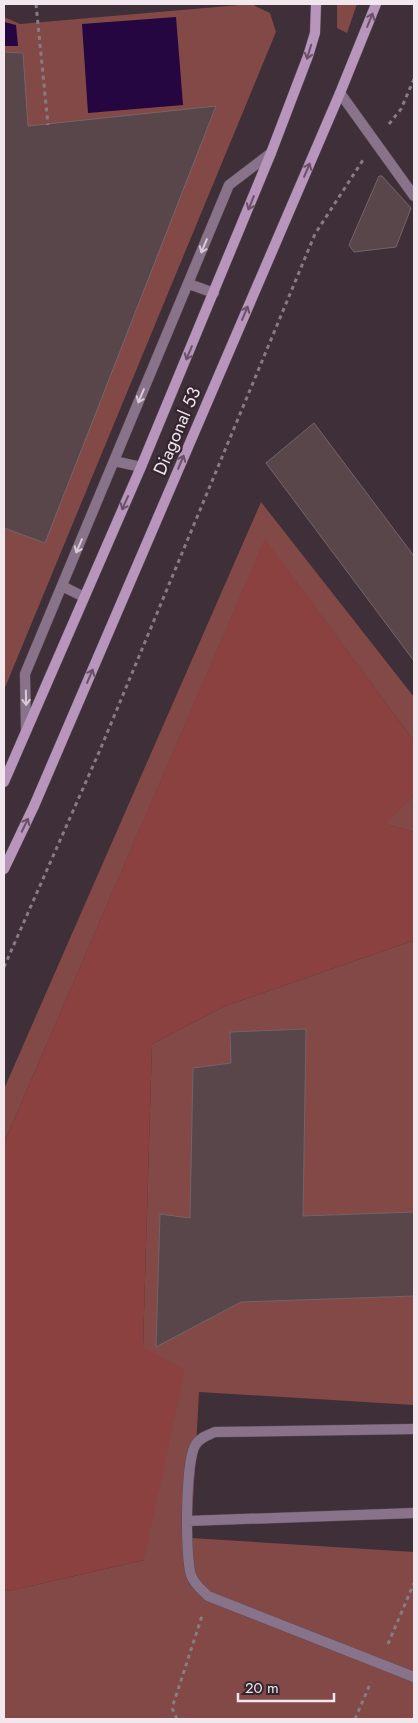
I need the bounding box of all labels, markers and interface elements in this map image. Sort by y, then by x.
one-way arrow [366,13,375,28]
one-way arrow [304,43,314,59]
one-way arrow [303,163,313,178]
one-way arrow [245,195,255,210]
one-way arrow [199,238,209,253]
one-way arrow [241,306,251,321]
one-way arrow [183,345,193,360]
street label: Diagonal 53 [147,383,207,479]
one-way arrow [136,388,146,403]
one-way arrow [177,455,187,470]
one-way arrow [120,495,130,510]
one-way arrow [73,538,83,553]
one-way arrow [86,669,95,684]
one-way arrow [21,689,31,705]
one-way arrow [21,818,30,833]
scale bar [238,1670,334,1702]
text: 20 m [245,1677,279,1699]

